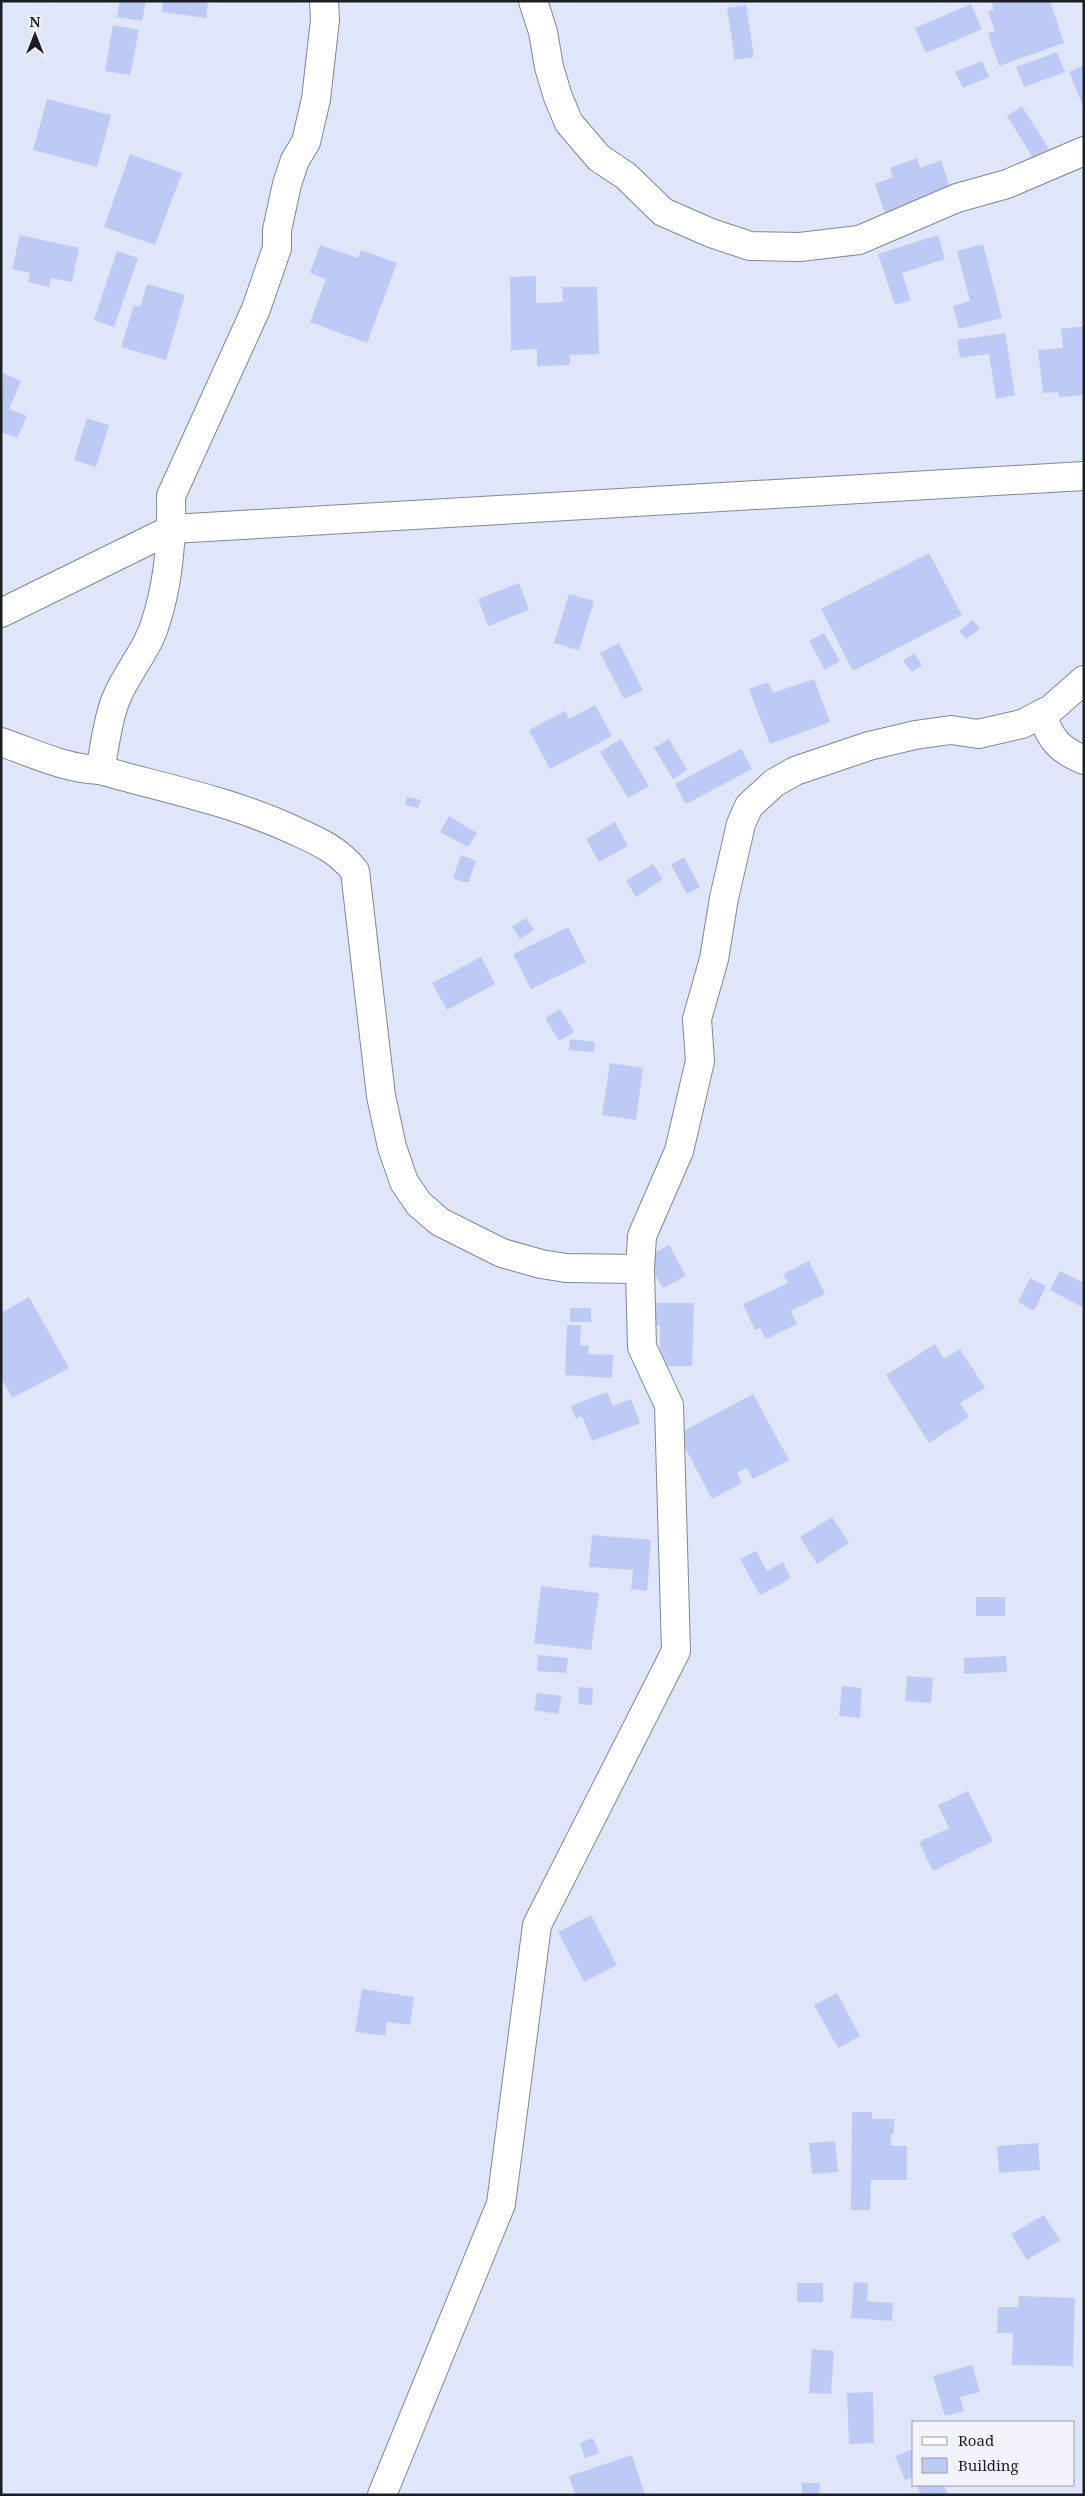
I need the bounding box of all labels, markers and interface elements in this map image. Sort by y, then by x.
north arrow [10,10,60,60]
text: N [29,12,41,31]
legend [912,2421,1075,2486]
text: Road [958,2430,994,2450]
text: Building [958,2455,1019,2475]

